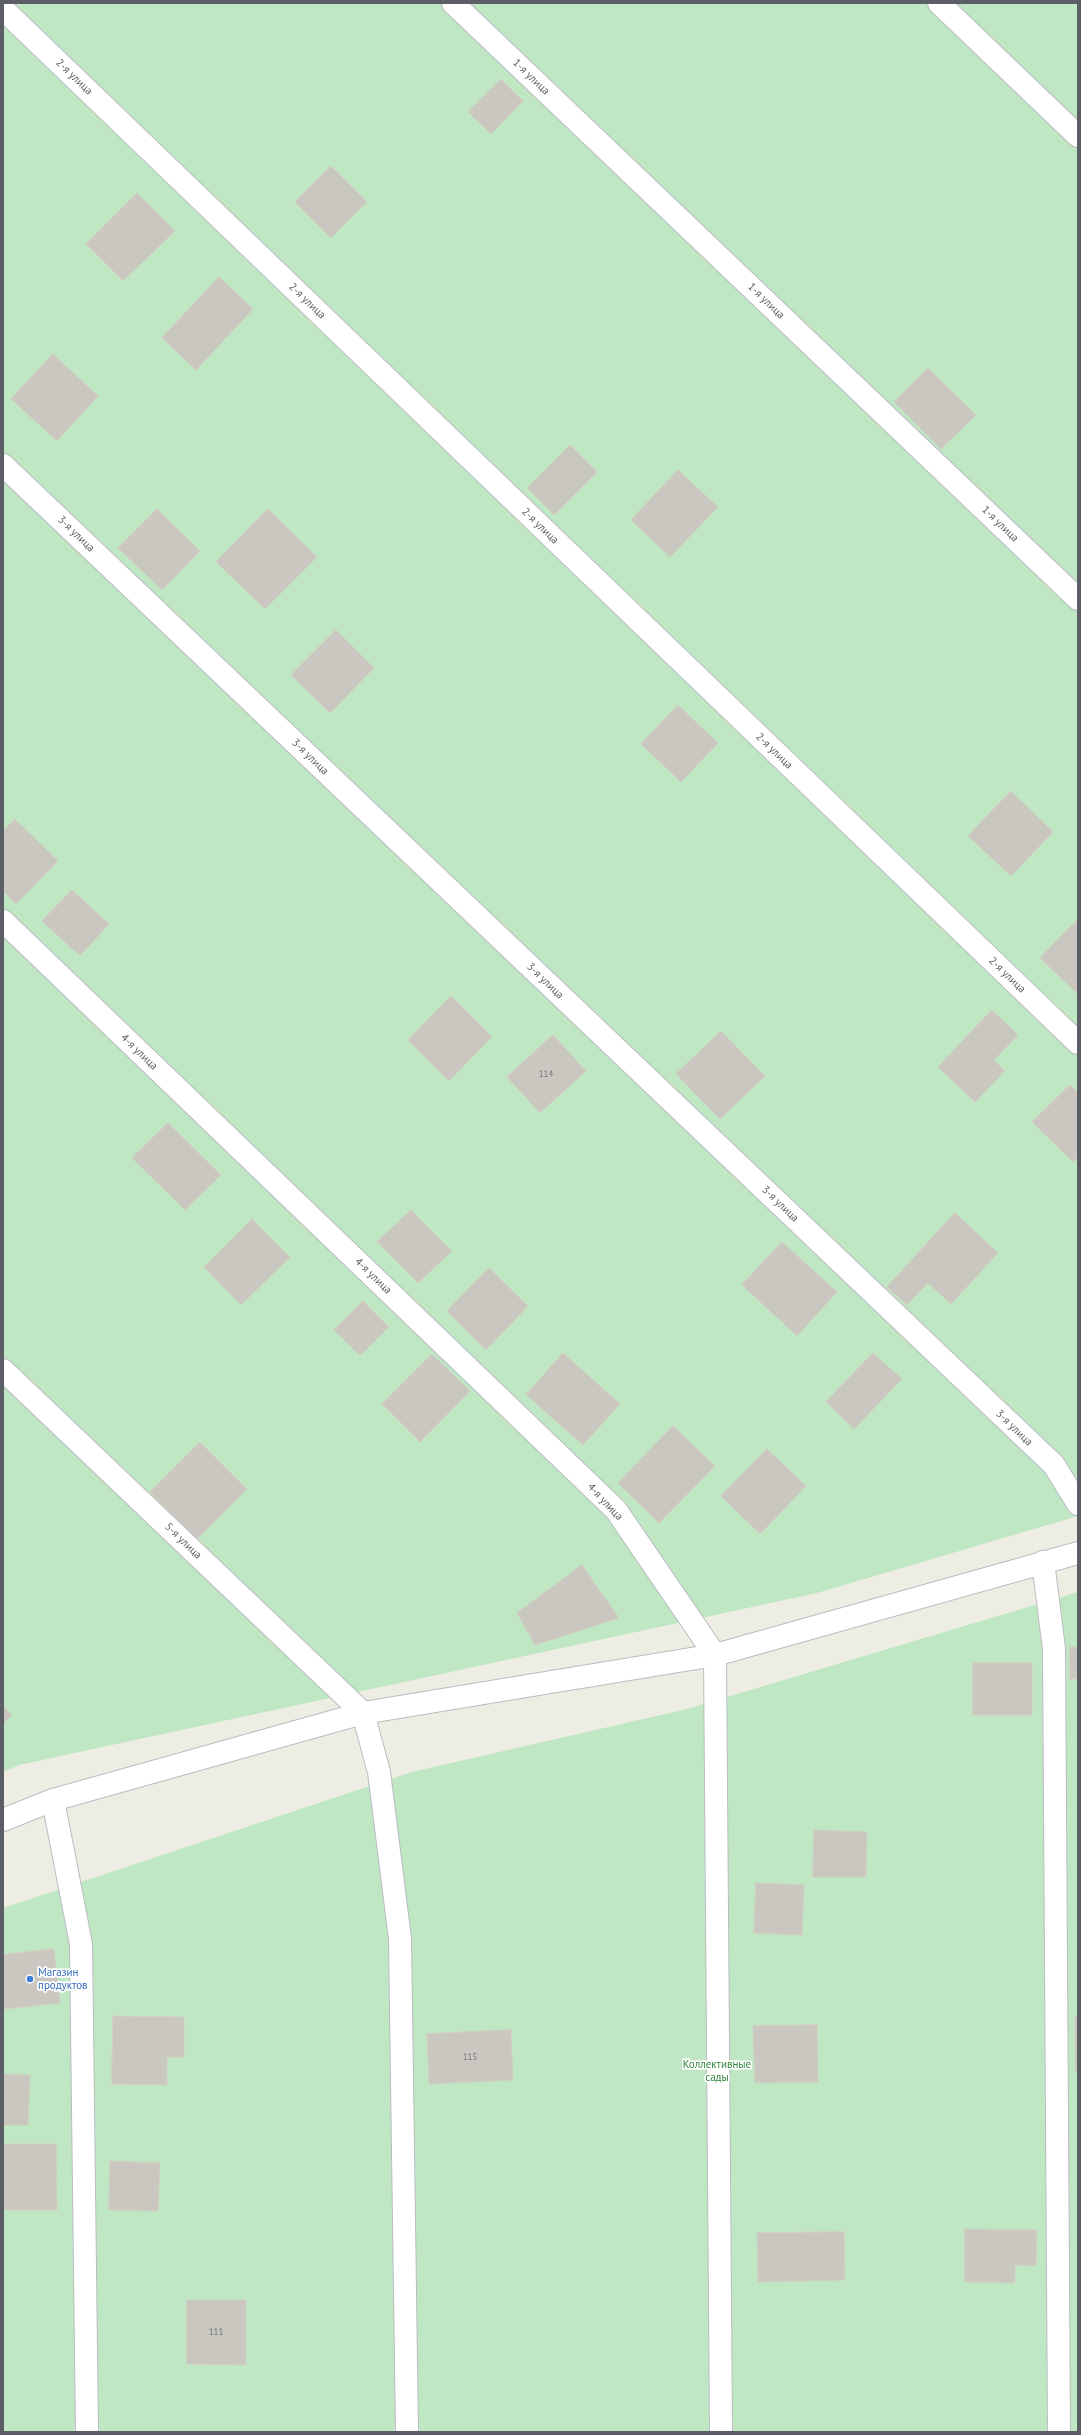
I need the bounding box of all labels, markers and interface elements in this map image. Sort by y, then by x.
street label: 2-я улица [53,56,95,98]
street label: 1-я улица [510,56,552,98]
street label: 2-я улица [286,280,328,322]
street label: 1-я улица [745,280,787,322]
street label: 1-я улица [979,503,1021,545]
street label: 2-я улица [519,505,561,547]
street label: 3-я улица [55,513,97,555]
street label: 2-я улица [753,730,795,772]
street label: 3-я улица [289,736,331,778]
street label: 2-я улица [986,954,1028,996]
street label: 3-я улица [524,960,566,1002]
street label: 4-я улица [118,1031,160,1073]
house number: 114 [539,1069,553,1079]
street label: 3-я улица [759,1183,801,1225]
street label: 4-я улица [352,1255,394,1297]
street label: 3-я улица [993,1407,1035,1449]
street label: 4-я улица [584,1481,626,1523]
street label: 5-я улица [162,1520,204,1562]
place label: Магазин продуктов [38,1966,88,1992]
marker: Магазин продуктов [25,1974,35,1984]
house number: 115 [463,2052,477,2062]
park label: Коллективные сады [683,2058,751,2084]
house number: 111 [209,2327,223,2337]

